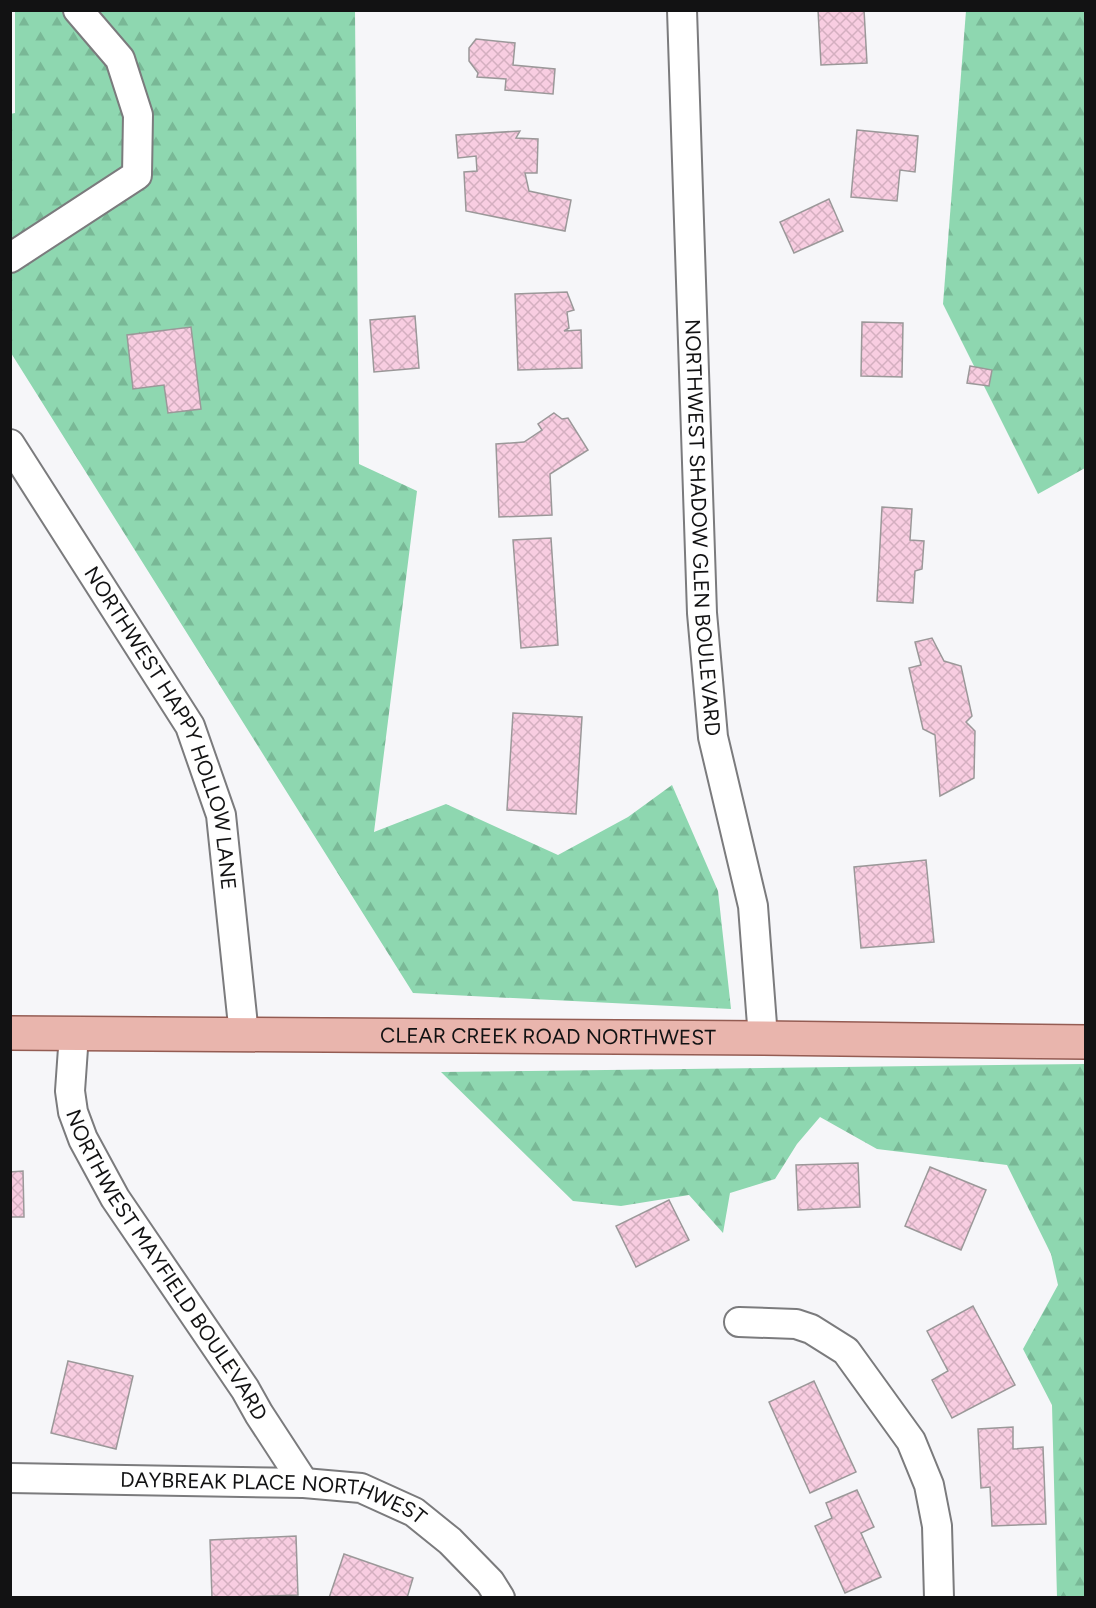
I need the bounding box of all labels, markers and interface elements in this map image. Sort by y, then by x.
street label: NORTHWEST SHADOW GLEN BOULEVARD [680,319,726,737]
street label: NORTHWEST HAPPY HOLLOW LANE [79,562,242,891]
street label: CLEAR CREEK ROAD NORTHWEST [380,1022,716,1050]
street label: NORTHWEST MAYFIELD BOULEVARD [61,1106,273,1425]
street label: DAYBREAK PLACE NORTHWEST [120,1467,432,1529]

